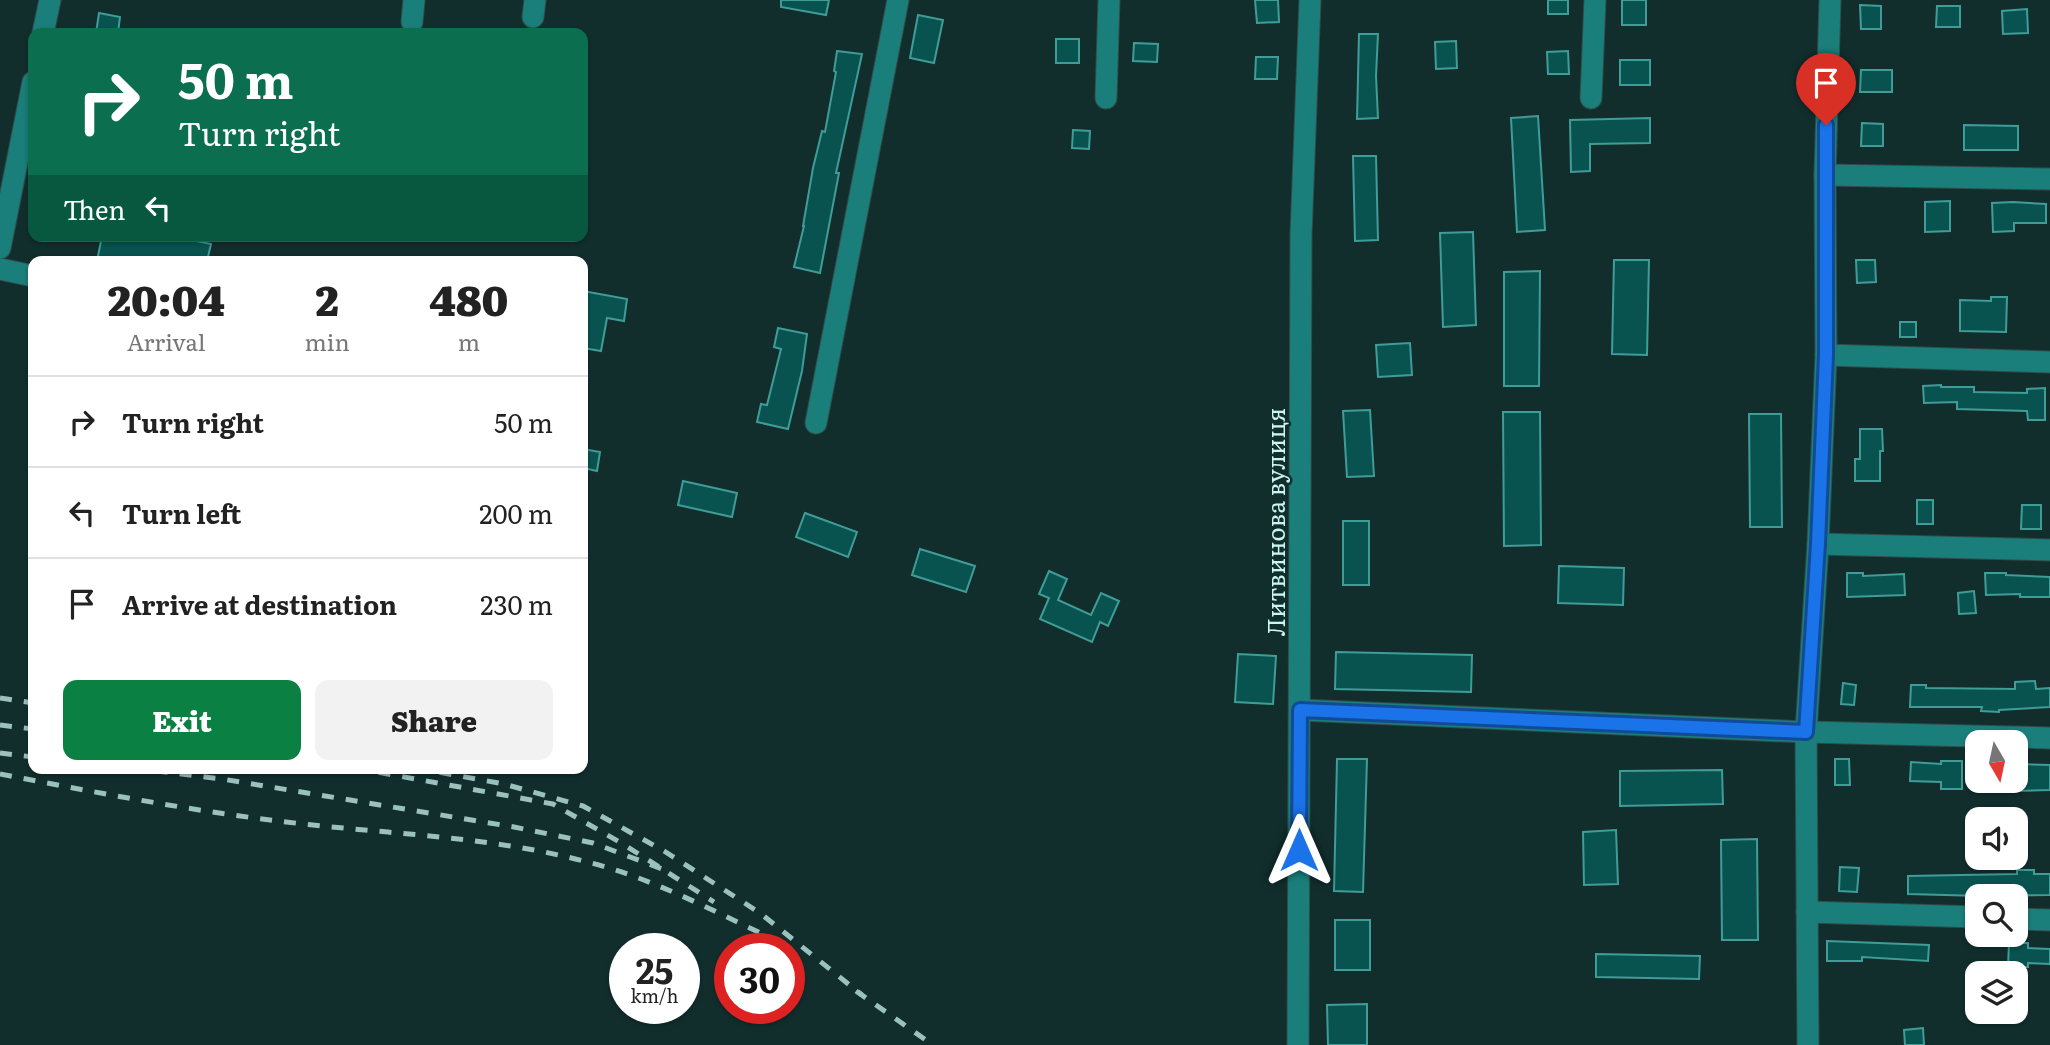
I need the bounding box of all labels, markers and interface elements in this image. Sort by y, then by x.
text: 50 m [178,41,294,114]
pin [1796,53,1856,125]
icon: right [63,56,154,147]
icon: arrive [1807,64,1845,102]
text: Turn right [178,108,340,156]
text: Then [63,189,125,228]
icon: left [139,189,177,227]
text: 20:04 [108,267,225,329]
text: 2 [315,267,339,329]
text: 480 [429,267,508,329]
text: Arrival [127,324,206,358]
text: min [304,324,350,358]
text: m [458,324,480,358]
text: Turn right [122,402,264,441]
text: 50 m [494,402,553,441]
icon: right [63,403,101,441]
street label: Литвинова вулиця [1257,408,1292,636]
text: Turn left [122,493,241,532]
text: 200 m [479,493,553,532]
icon: left [63,494,101,532]
text: Arrive at destination [122,584,397,623]
text: 230 m [480,584,553,623]
icon: arrive [63,585,101,623]
button: Exit [63,680,301,760]
button: Share [315,680,553,760]
north arrow [1965,730,2028,793]
map controls [1965,730,2028,1024]
button: sound [1965,807,2028,870]
position arrow [1262,813,1336,887]
button: search [1965,884,2028,947]
speed limit sign: 30 [714,933,805,1024]
text: 25 [636,943,673,995]
button: layers [1965,961,2028,1024]
text: km/h [631,982,678,1009]

